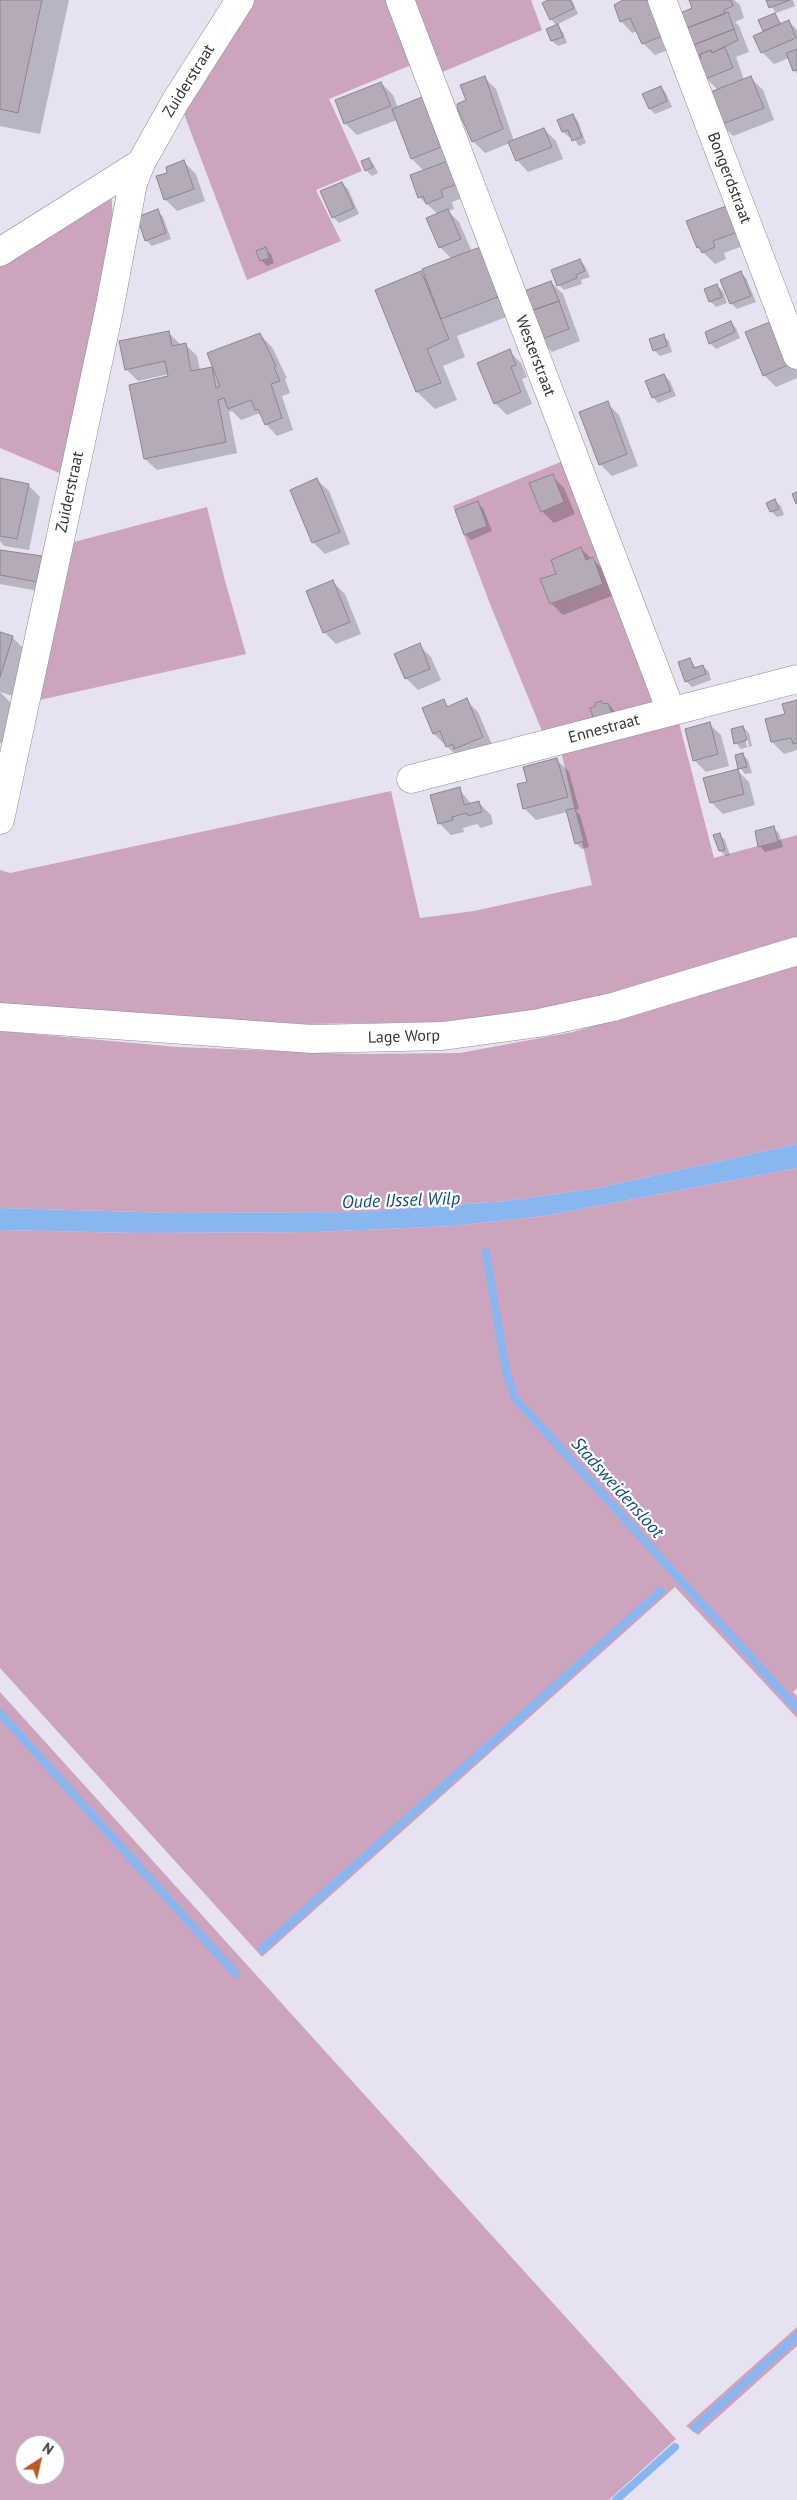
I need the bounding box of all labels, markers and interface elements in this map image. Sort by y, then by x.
street label: Zuiderstraat [159,41,219,121]
street label: Bongerdstraat [703,130,755,226]
street label: Westerstraat [511,313,559,399]
street label: Zuiderstraat [52,450,88,534]
street label: Ennestraat [566,710,642,748]
street label: Lage Worp [368,1026,440,1048]
water label: Oude IJssel Wilp [341,1188,461,1214]
water label: Stadsweidensloot [566,1433,668,1543]
north arrow [15,2435,65,2485]
text: N [39,2439,57,2459]

